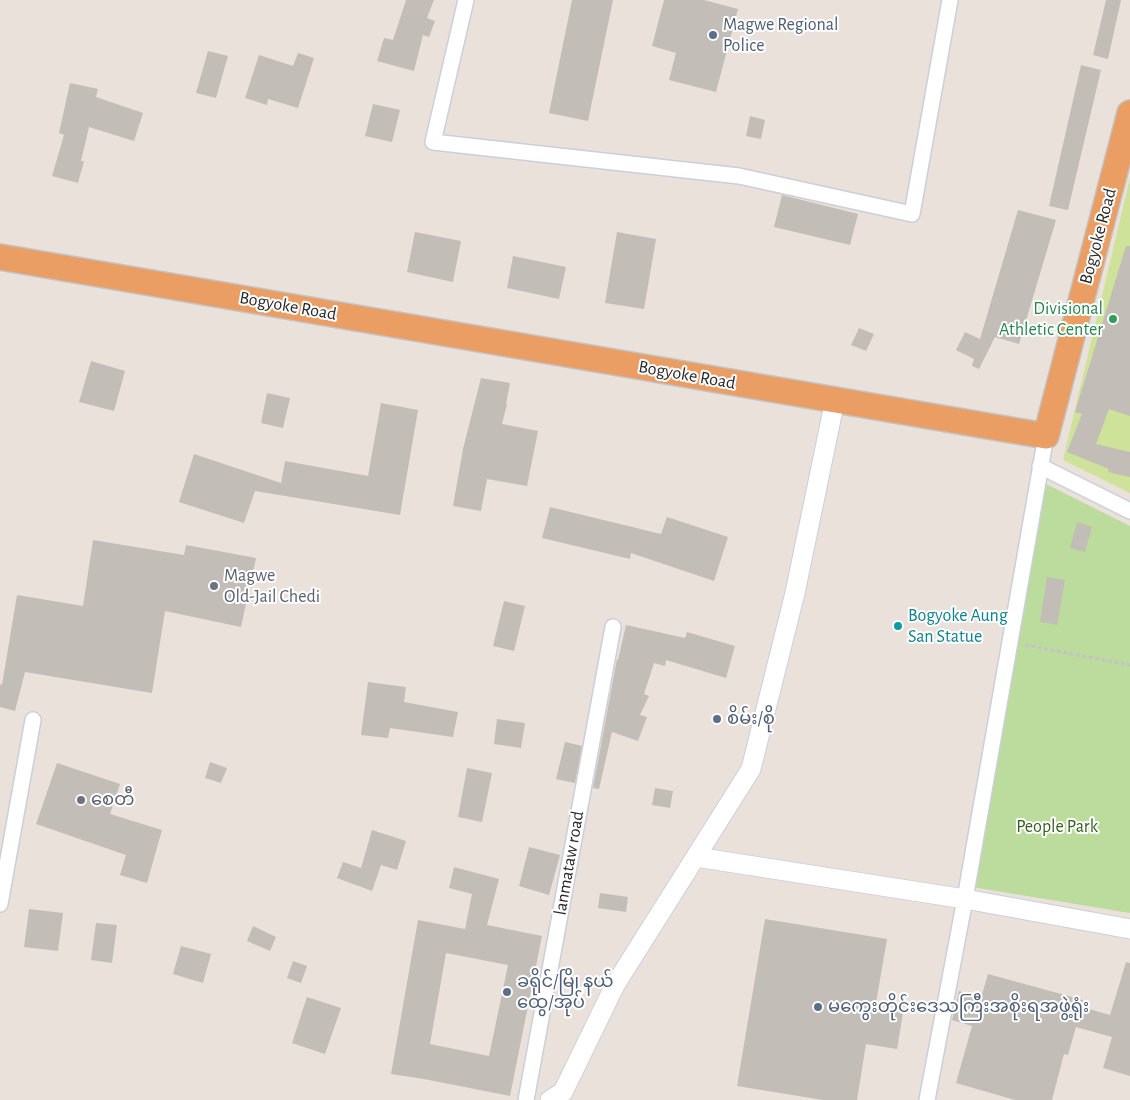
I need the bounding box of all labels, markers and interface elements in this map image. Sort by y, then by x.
place label: Magwe Regional Police [723,14,839,56]
marker: Magwe Regional Police [707,29,719,41]
street label: Bogyoke Road [1075,186,1121,286]
street label: Bogyoke Road [238,287,338,325]
place label: Divisional Athletic Center [999,298,1103,340]
marker: Divisional Athletic Center [1107,313,1119,325]
street label: Bogyoke Road [637,356,737,394]
place label: Magwe Old-Jail Chedi [224,565,320,608]
marker: Magwe Old-Jail Chedi [208,580,220,592]
place label: Bogyoke Aung San Statue [908,605,1008,648]
marker: Bogyoke Aung San Statue [892,620,904,632]
place label: စိမ်း/စို [727,708,775,730]
marker: စိမ်း/စို [711,713,723,725]
place label: စေတီ [91,789,134,811]
marker: စေတီ [75,794,87,806]
street label: lanmataw road [549,809,589,917]
park label: People Park [1016,816,1098,838]
place label: ခရိုင်/မြို့နယ် ထွေ/အုပ် [517,971,614,1014]
marker: ခရိုင်/မြို့နယ် ထွေ/အုပ် [501,986,513,998]
place label: မကွေးတိုင်းဒေသကြီးအစိုးရအဖွဲ့ရုံး [828,996,1089,1018]
marker: မကွေးတိုင်းဒေသကြီးအစိုးရအဖွဲ့ရုံး [812,1001,824,1013]

